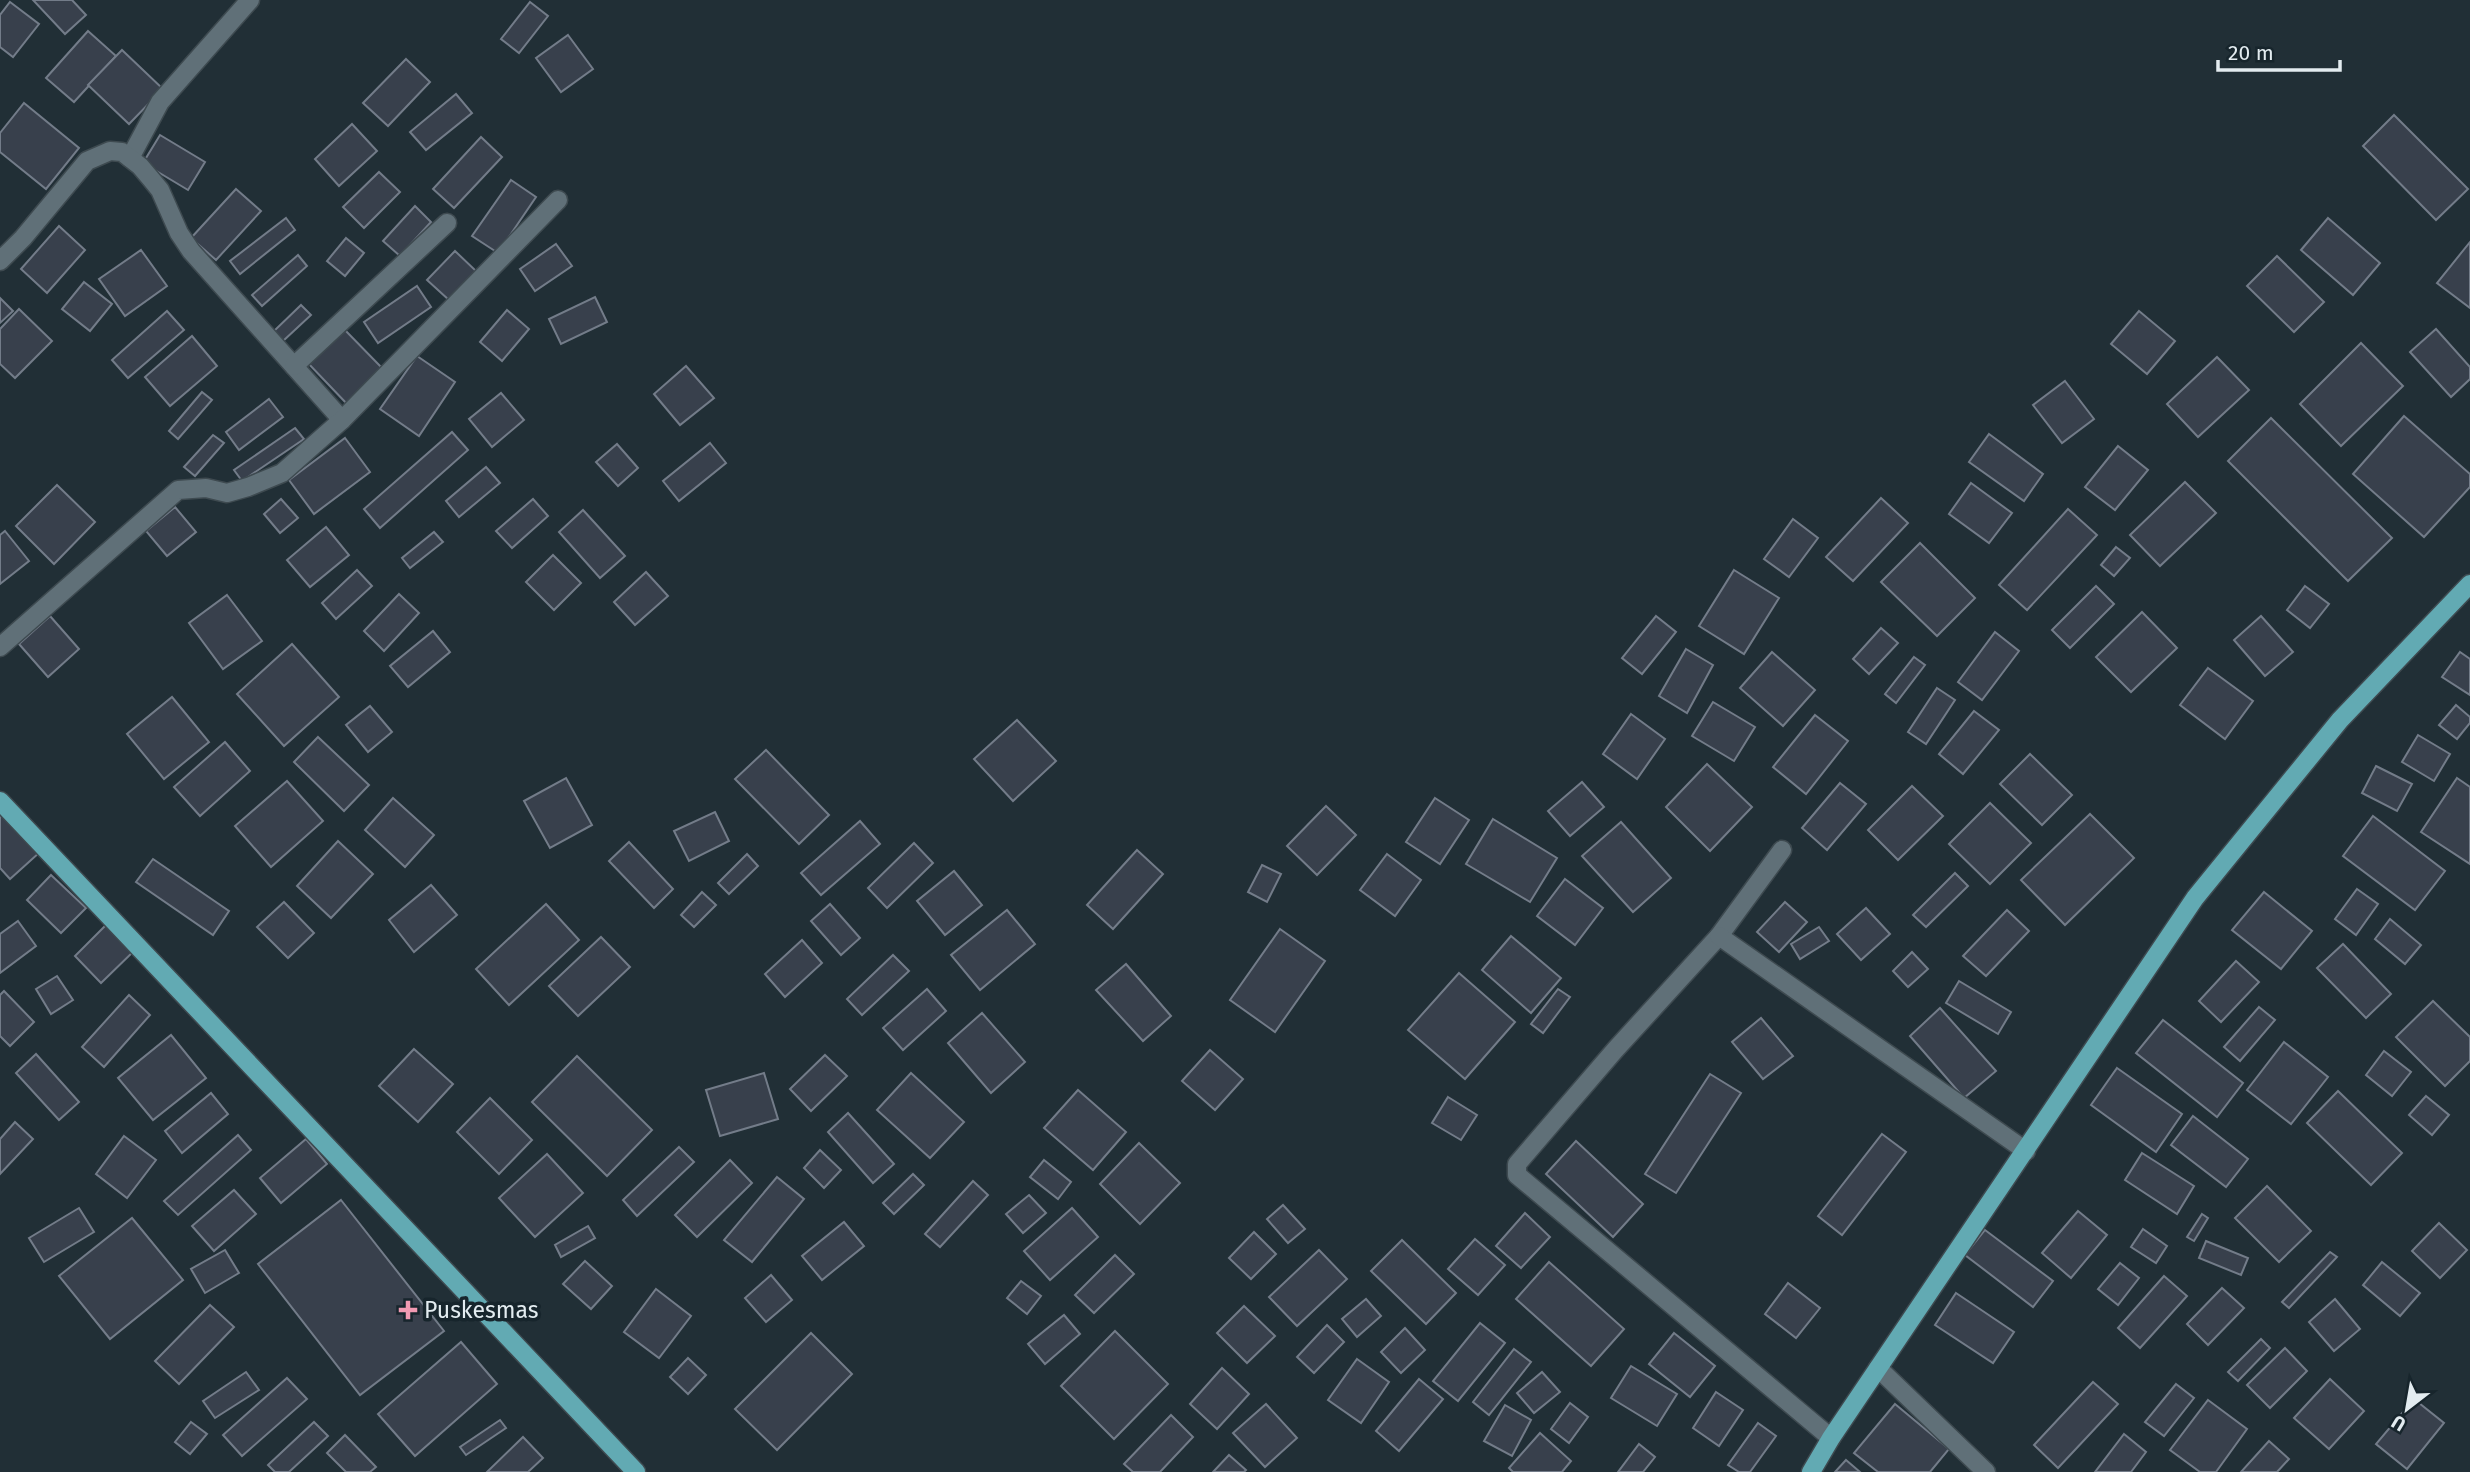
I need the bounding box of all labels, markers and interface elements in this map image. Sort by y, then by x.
scale bar [2218,28,2340,72]
text: 20 m [2228,40,2274,66]
place label: Puskesmas [424,1296,538,1324]
marker: Puskesmas [398,1300,418,1320]
north arrow [2372,1374,2442,1444]
text: U [2387,1410,2410,1436]

